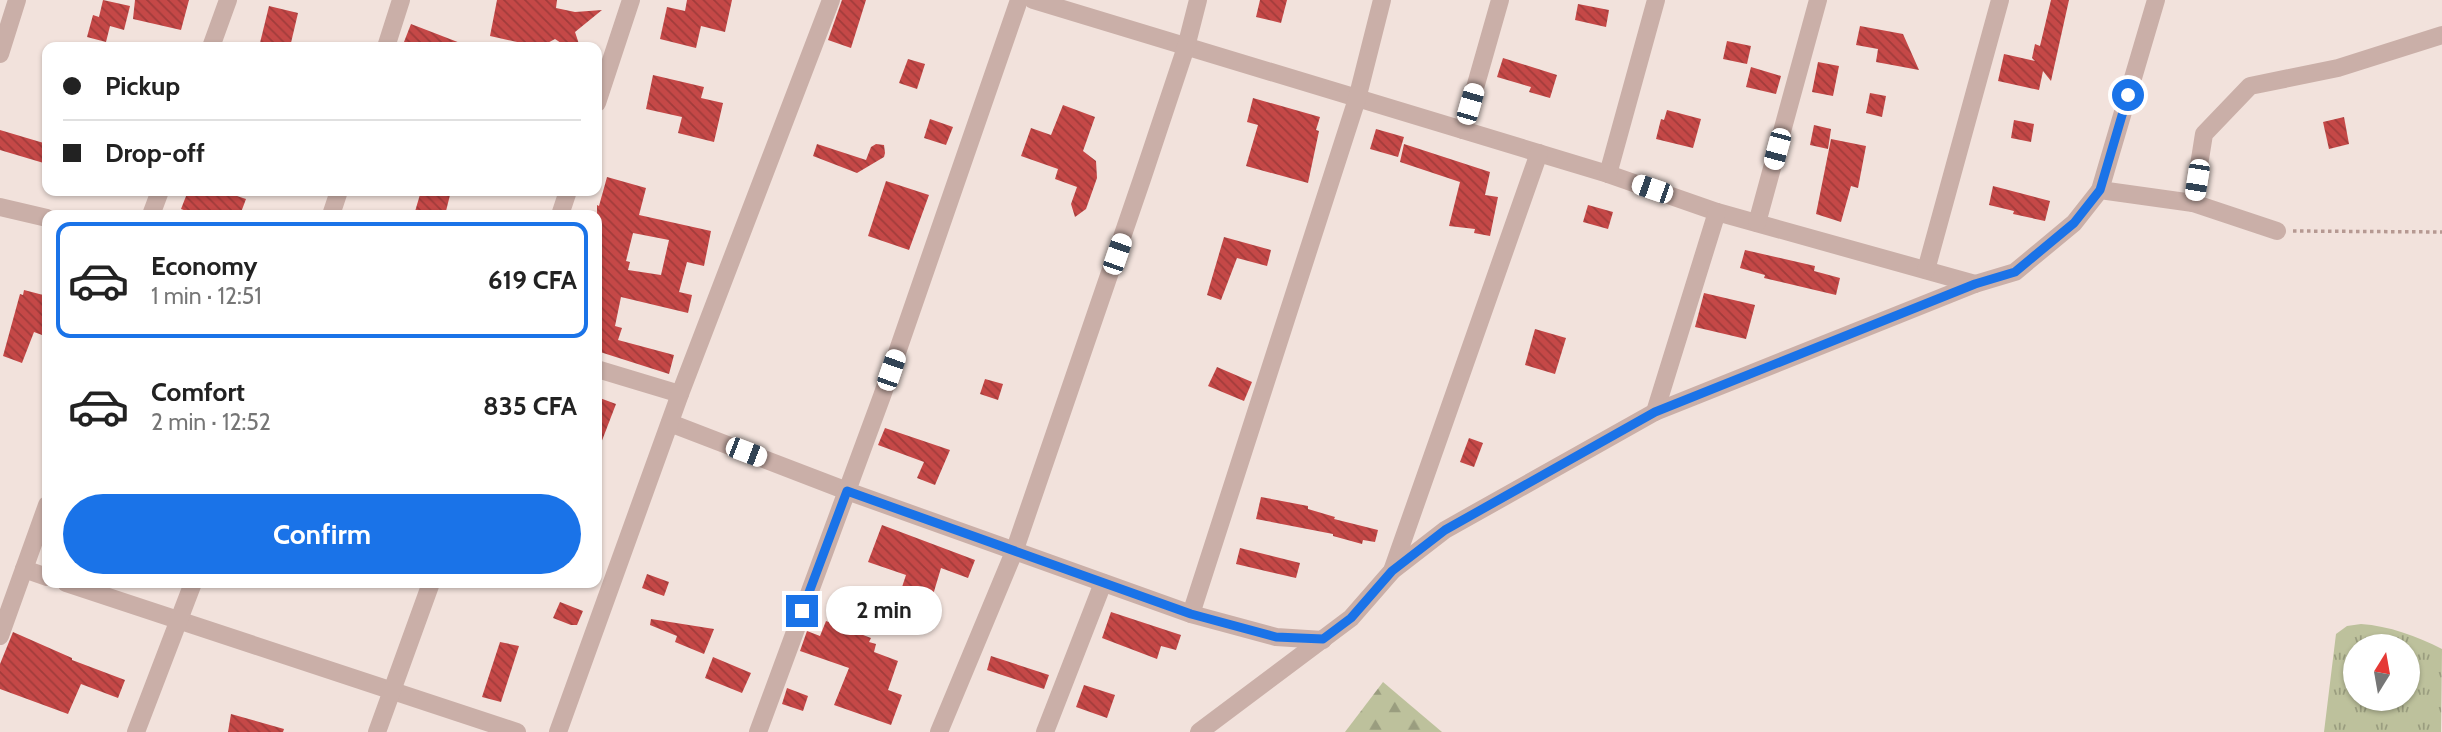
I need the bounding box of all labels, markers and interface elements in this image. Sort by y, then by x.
text: Pickup [105,70,180,102]
route start [2112,79,2144,111]
car [1455,81,1486,127]
car [1762,126,1793,172]
text: Drop-off [105,137,205,169]
car [2184,158,2211,202]
car [1629,172,1676,206]
car [1101,231,1134,277]
icon: car [67,249,130,312]
text: Economy [151,250,257,282]
text: 619 CFA [488,264,577,296]
text: 1 min · 12:51 [151,282,262,310]
car [875,347,908,393]
icon: car [67,375,130,438]
text: Comfort [151,376,245,408]
text: 835 CFA [483,390,577,422]
text: 2 min · 12:52 [151,408,271,436]
car [723,435,770,469]
button: Confirm [63,494,581,574]
callout: 2 min [826,586,942,636]
route end [786,595,818,627]
text: 2 min [856,596,912,624]
north arrow [2343,634,2420,710]
map controls [2343,634,2420,711]

